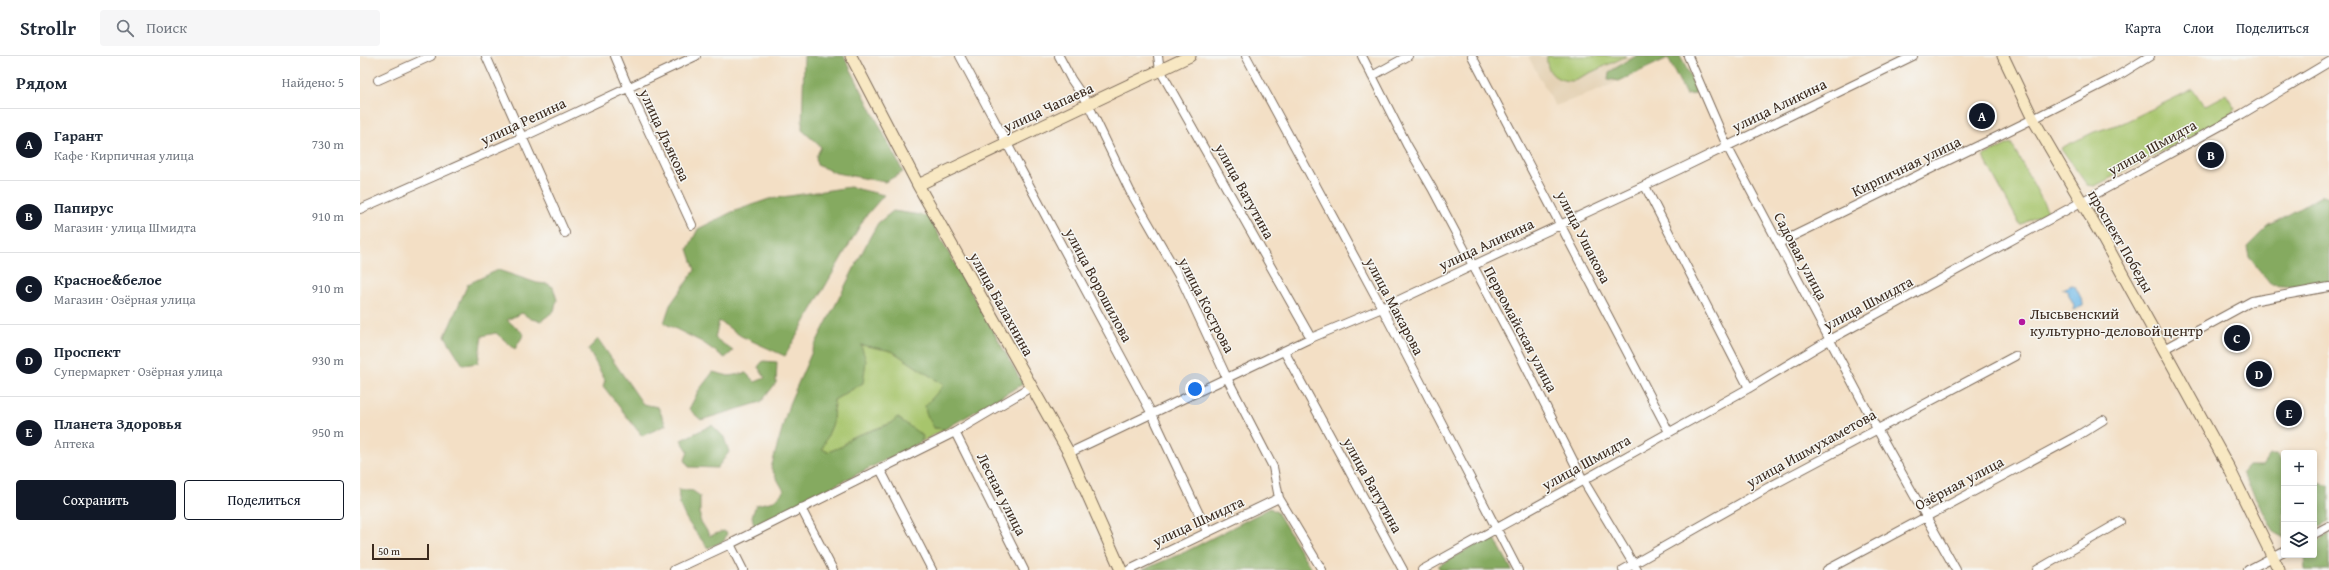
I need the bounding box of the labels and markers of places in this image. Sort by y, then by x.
pin: A [1969,101,1995,131]
pin: B [2198,140,2224,170]
place label: Лысьвенский культурно-деловой центр [2030,303,2203,341]
marker: Лысьвенский культурно-деловой центр [2017,317,2027,327]
pin: C [2224,323,2250,353]
pin: D [2246,359,2272,389]
pin: E [2276,398,2302,428]

